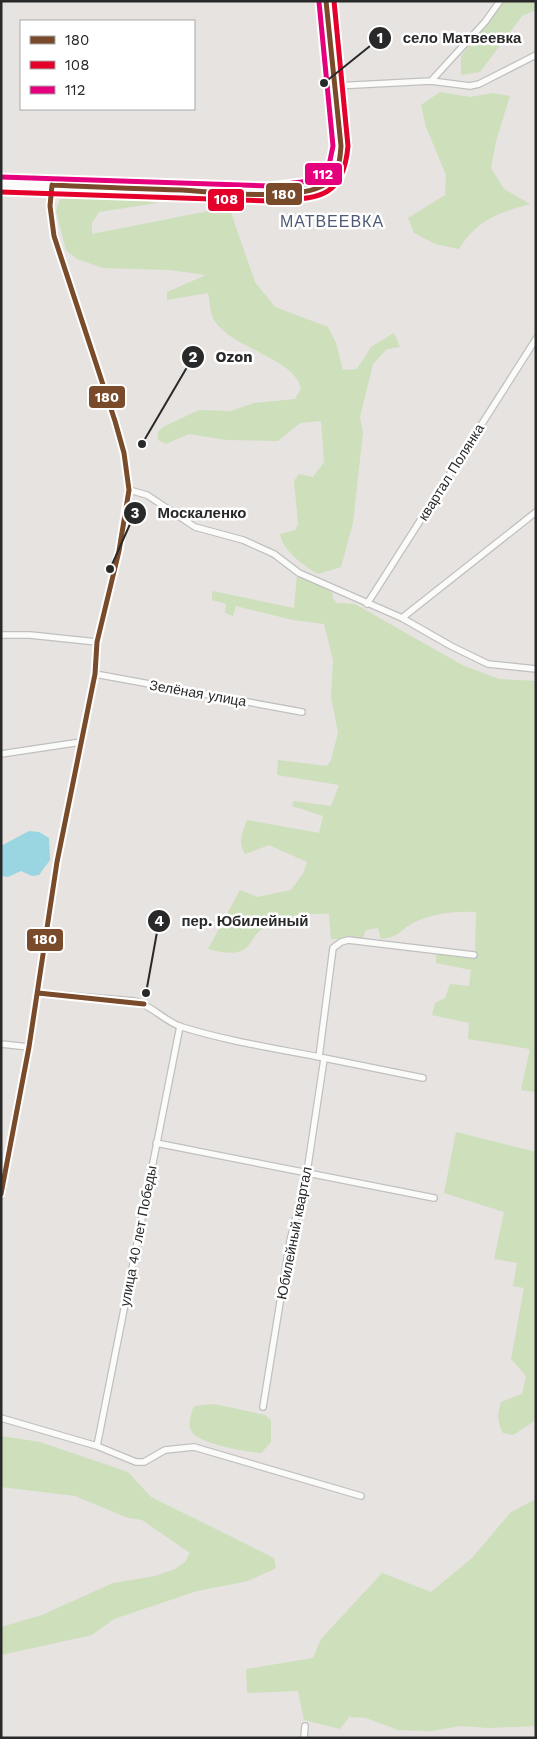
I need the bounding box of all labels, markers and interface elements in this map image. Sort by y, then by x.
legend [20,20,195,110]
callout: село Матвеевка [367,23,531,53]
text: 1 [377,29,383,47]
text: село Матвеевка [403,29,522,47]
text: 180 [65,31,89,49]
text: 108 [65,56,89,74]
text: 112 [65,81,85,99]
line badge: 112 [304,162,343,186]
text: 112 [313,166,333,182]
line badge: 180 [265,182,303,206]
text: 180 [272,186,296,202]
line badge: 108 [207,188,245,212]
text: 108 [214,191,238,207]
district label: МАТВЕЕВКА [280,212,384,231]
callout: Ozon [180,342,262,372]
text: 2 [189,348,198,366]
text: Ozon [216,348,253,366]
line badge: 180 [88,385,126,409]
text: 180 [95,389,119,405]
street label: квартал Полянка [415,421,487,523]
callout: Москаленко [123,498,257,528]
text: 3 [131,504,140,522]
text: Москаленко [158,504,246,522]
street label: Зелёная улица [148,677,248,709]
callout: пер. Юбилейный [147,906,319,936]
text: 4 [154,912,164,930]
text: пер. Юбилейный [181,912,309,930]
line badge: 180 [26,928,64,952]
text: 180 [33,931,57,947]
street label: улица 40 лет Победы [116,1164,160,1308]
street label: Юбилейный квартал [273,1165,315,1301]

